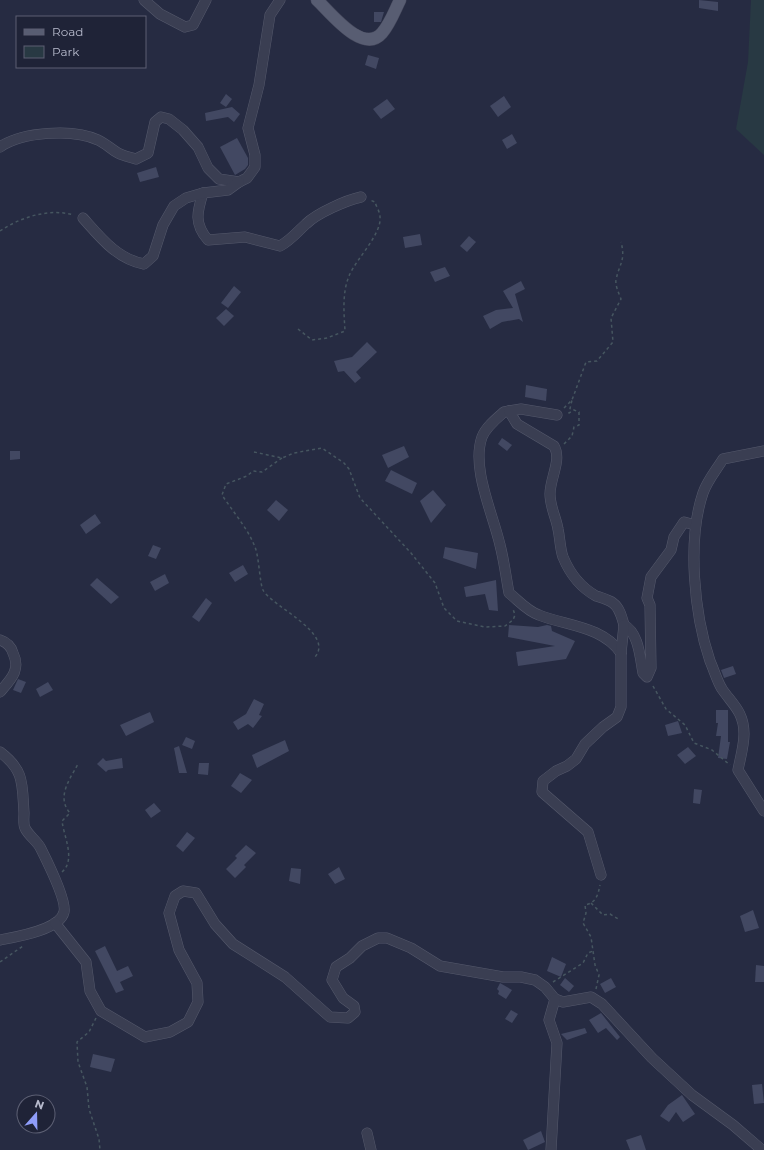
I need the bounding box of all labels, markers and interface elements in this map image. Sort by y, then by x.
legend [16,16,146,68]
text: Road [52,24,83,39]
text: Park [52,44,80,59]
north arrow [16,1094,56,1134]
text: N [33,1097,46,1113]

